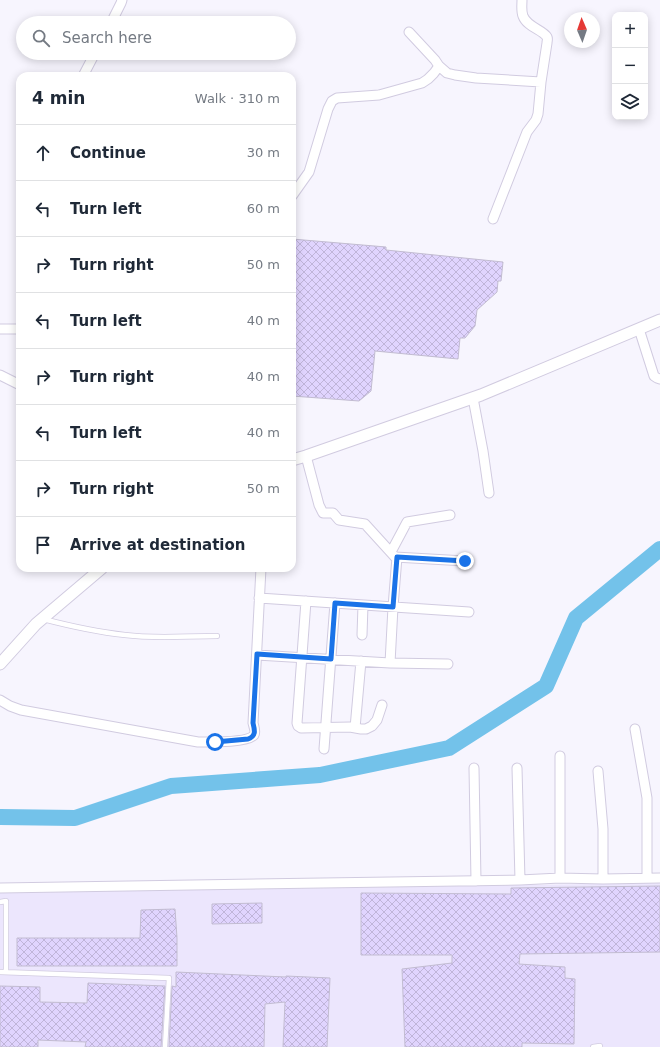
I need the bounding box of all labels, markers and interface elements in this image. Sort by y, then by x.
north arrow [564,12,600,48]
map controls [612,12,648,120]
button: + [612,12,648,48]
search box [16,16,296,60]
icon: search [30,27,52,49]
text: Search here [62,29,152,47]
button: − [612,48,648,84]
button: layers [612,84,648,120]
text: 4 min [32,88,85,108]
text: Walk · 310 m [195,91,280,106]
icon: ahead [32,142,54,164]
text: Continue [70,144,146,162]
text: 30 m [247,145,280,160]
icon: left [32,198,54,220]
text: Turn left [70,200,142,218]
text: 60 m [247,201,280,216]
icon: right [32,254,54,276]
text: Turn right [70,256,154,274]
text: 50 m [247,257,280,272]
icon: left [32,310,54,332]
text: Turn left [70,312,142,330]
text: 40 m [247,313,280,328]
icon: right [32,366,54,388]
text: Turn right [70,368,154,386]
text: 40 m [247,369,280,384]
icon: left [32,422,54,444]
text: Turn left [70,424,142,442]
text: 40 m [247,425,280,440]
icon: right [32,478,54,500]
text: Turn right [70,480,154,498]
text: 50 m [247,481,280,496]
icon: arrive [32,534,54,556]
text: Arrive at destination [70,536,245,554]
route end [456,552,474,570]
route start [206,733,224,751]

